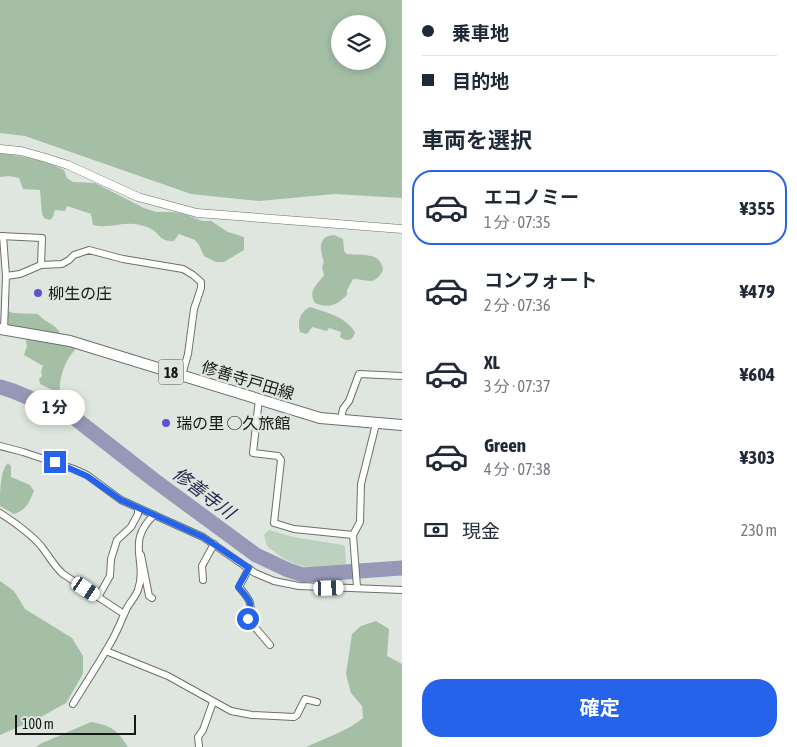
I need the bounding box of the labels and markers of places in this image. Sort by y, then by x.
place label: 柳生の庄 [48,284,112,302]
marker: 柳生の庄 [32,287,44,299]
place label: 瑞の里 ○久旅館 [176,414,290,432]
marker: 瑞の里 ○久旅館 [160,417,172,429]

